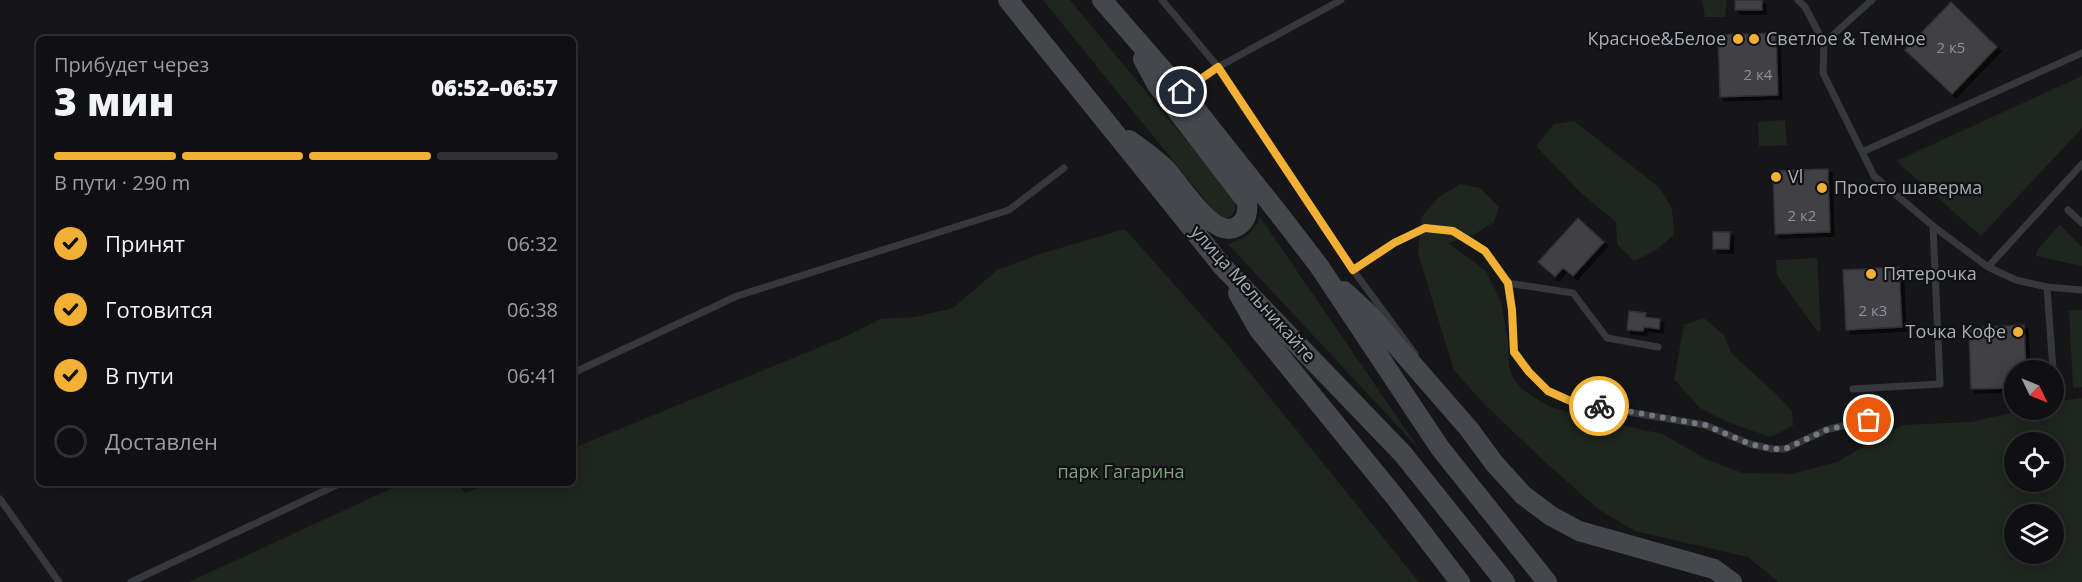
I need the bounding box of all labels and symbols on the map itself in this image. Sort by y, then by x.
place label: Красное&Белое [1588,26,1726,50]
place label: Светлое & Темное [1766,26,1926,50]
marker: Красное&Белое [1731,32,1745,46]
marker: Светлое & Темное [1747,32,1761,46]
house number: 2 к5 [1937,37,1965,57]
house number: 2 к4 [1744,64,1773,84]
pin [1156,66,1207,117]
place label: Vl [1788,164,1803,188]
marker: Vl [1769,170,1783,184]
place label: Просто шаверма [1834,175,1982,199]
marker: Просто шаверма [1815,181,1829,195]
house number: 2 к2 [1788,205,1816,225]
street label: улица Мельникайте [1186,220,1322,367]
place label: Пятерочка [1883,261,1977,285]
marker: Пятерочка [1864,267,1878,281]
house number: 2 к3 [1859,300,1887,320]
place label: Точка Кофе [1906,319,2006,343]
marker: Точка Кофе [2011,325,2025,339]
north arrow [2004,360,2064,420]
courier [1569,376,1629,436]
pin [1843,394,1894,445]
park label: парк Гагарина [1057,459,1185,483]

